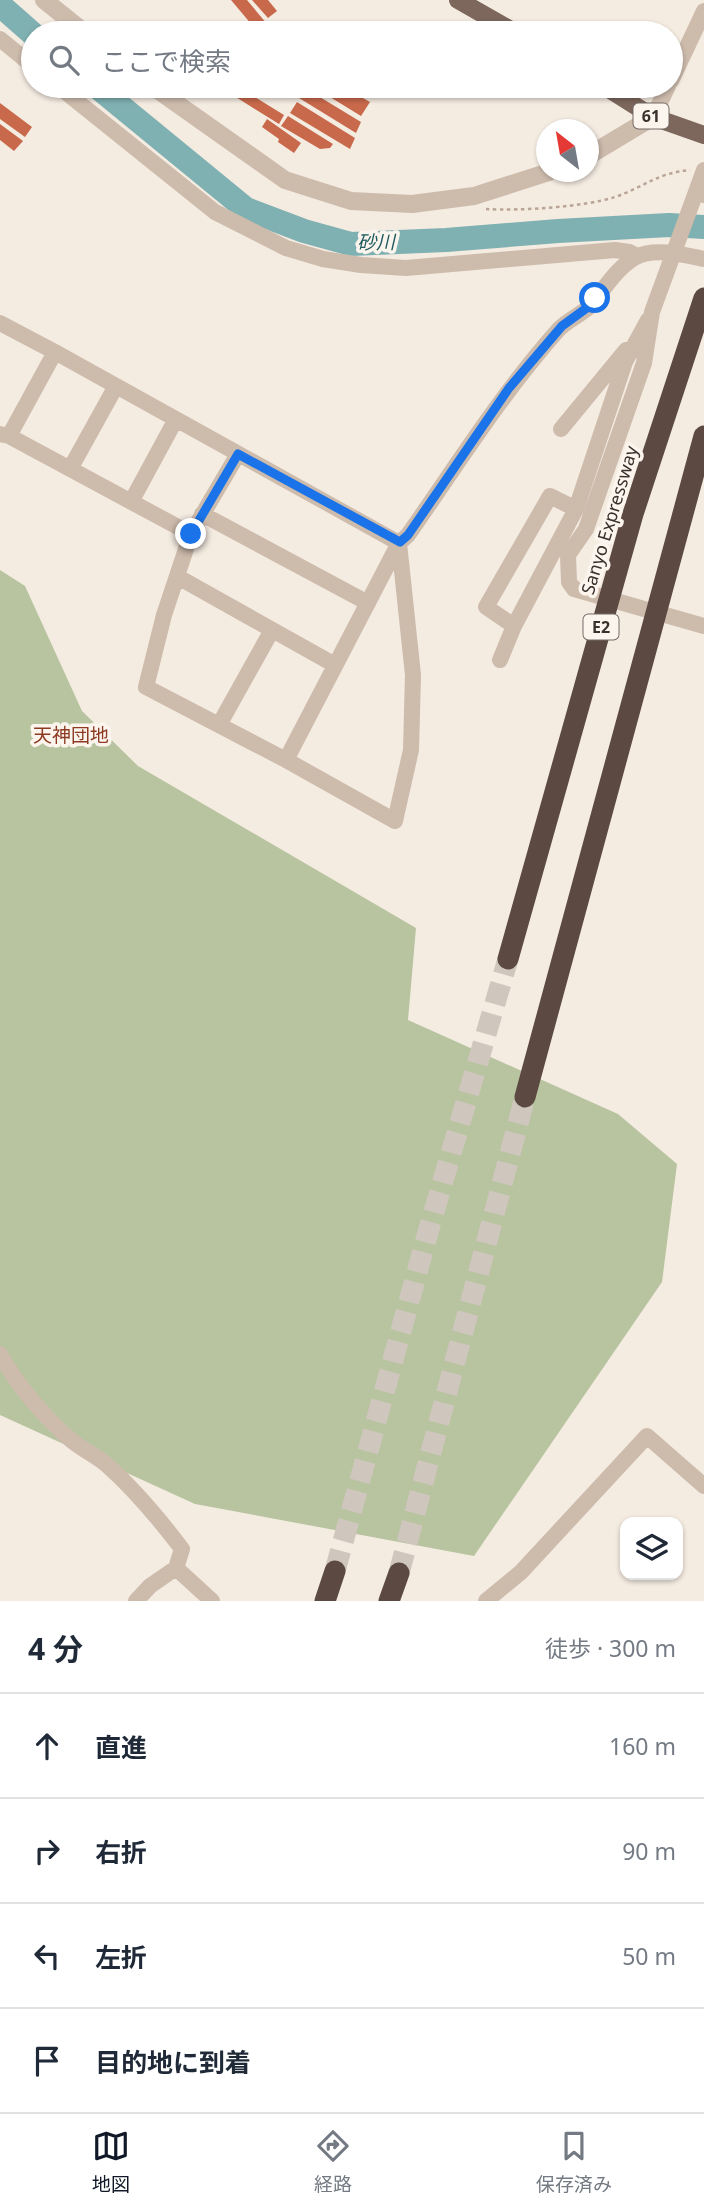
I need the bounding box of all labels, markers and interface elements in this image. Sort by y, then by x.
search box [21,21,683,98]
icon: search [45,41,83,79]
text: ここで検索 [101,43,231,79]
road number: 61 [634,104,668,128]
north arrow [536,119,599,182]
water label: 砂川 [357,229,397,255]
route start [579,282,610,313]
street label: Sanyo Expressway [575,442,643,597]
route end [175,518,206,549]
road number: E2 [584,614,618,640]
district label: 天神団地 [33,722,109,748]
map controls [620,1517,683,1580]
button: layers [620,1517,683,1580]
text: 4 分 [28,1628,83,1669]
text: 徒歩 · 300 m [545,1632,676,1664]
icon: ahead [28,1727,66,1765]
text: 直進 [95,1729,147,1765]
text: 160 m [609,1730,676,1762]
icon: right [28,1832,66,1870]
text: 右折 [95,1834,147,1870]
text: 90 m [622,1835,676,1867]
icon: left [28,1937,66,1975]
text: 左折 [95,1939,147,1975]
text: 50 m [622,1940,676,1972]
icon: arrive [28,2042,66,2080]
text: 目的地に到着 [95,2044,251,2080]
tab: 地図 [92,2127,130,2197]
tab: 経路 [314,2127,352,2197]
tab: 保存済み [536,2127,612,2197]

